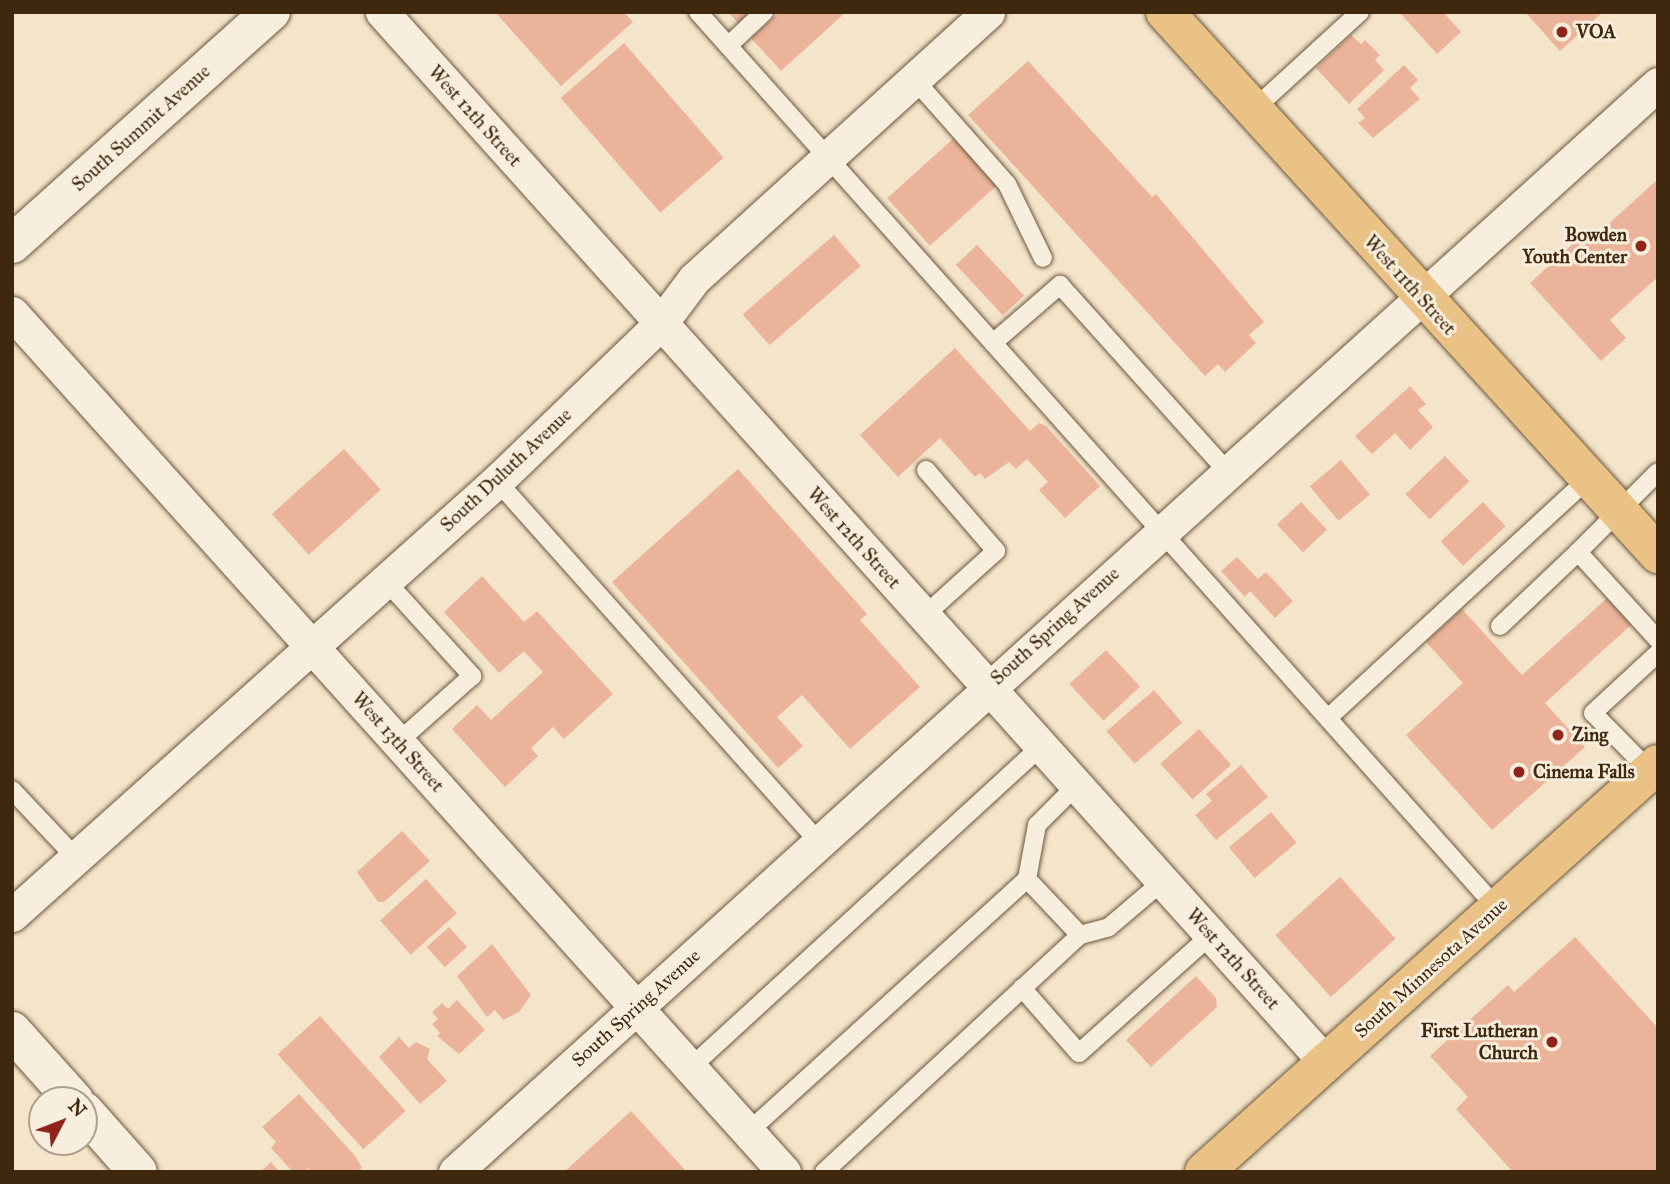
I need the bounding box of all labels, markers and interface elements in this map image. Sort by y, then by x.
place label: VOA [1576,21,1616,43]
marker: VOA [1554,24,1570,40]
street label: South Summit Avenue [67,60,215,196]
street label: West 12th Street [424,61,526,171]
place label: Bowden Youth Center [1522,224,1627,268]
street label: West 11th Street [1359,230,1461,340]
marker: Bowden Youth Center [1633,238,1649,254]
street label: South Duluth Avenue [436,403,576,537]
street label: West 12th Street [803,483,905,593]
street label: South Spring Avenue [986,562,1124,690]
street label: West 13th Street [347,687,449,797]
place label: Zing [1572,724,1608,746]
marker: Zing [1550,727,1566,743]
place label: Cinema Falls [1533,761,1635,783]
marker: Cinema Falls [1511,764,1527,780]
street label: South Minnesota Avenue [1350,893,1512,1043]
street label: West 12th Street [1182,904,1284,1014]
street label: South Spring Avenue [567,944,705,1072]
place label: First Lutheran Church [1421,1020,1538,1064]
marker: First Lutheran Church [1544,1034,1560,1050]
north arrow [28,1086,98,1156]
text: N [64,1094,91,1122]

